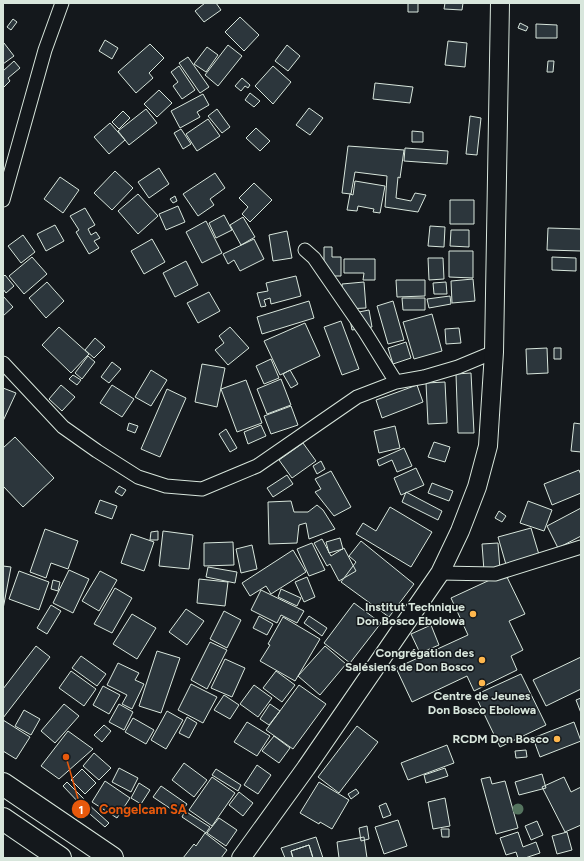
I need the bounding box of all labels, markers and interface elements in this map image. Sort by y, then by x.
place label: Institut Technique Don Bosco Ebolowa [357,600,465,628]
marker: Institut Technique Don Bosco Ebolowa [468,609,478,619]
place label: Congrégation des Salésiens de Don Bosco [345,646,474,674]
marker: Congrégation des Salésiens de Don Bosco [477,655,487,665]
marker: Centre de Jeunes Don Bosco Ebolowa [477,678,487,688]
place label: Centre de Jeunes Don Bosco Ebolowa [428,689,536,717]
place label: RCDM Don Bosco [453,732,549,746]
marker: RCDM Don Bosco [552,734,562,744]
callout: Congelcam SA [71,797,195,822]
text: Congelcam SA [99,802,188,817]
text: 1 [78,803,84,817]

